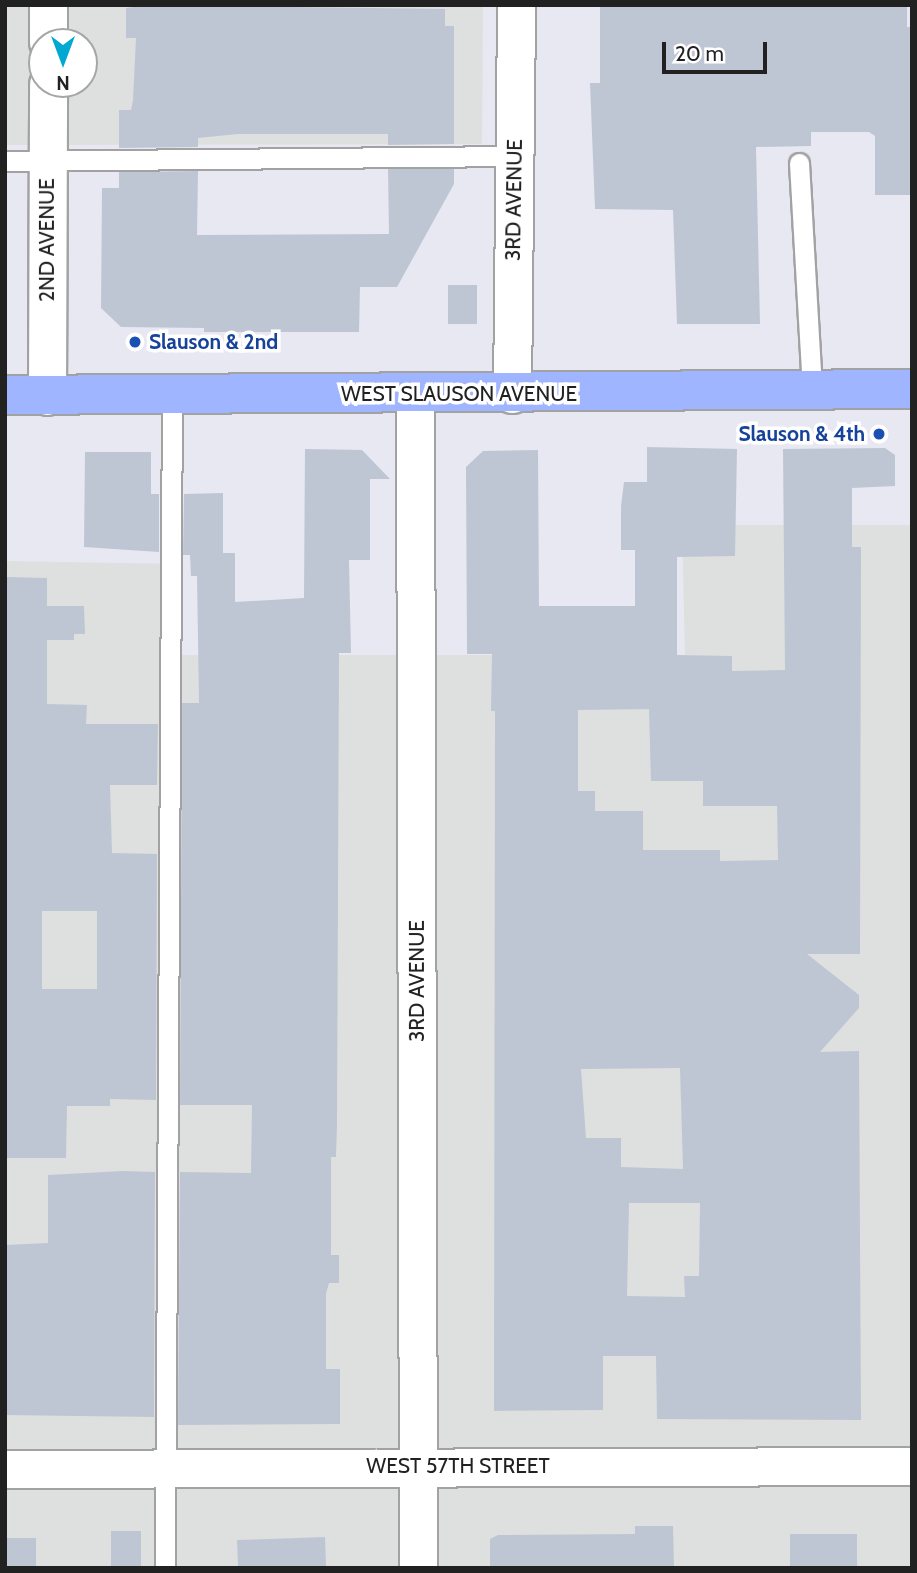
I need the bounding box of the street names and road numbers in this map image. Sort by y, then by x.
street label: 3RD AVENUE [500,139,528,261]
street label: 2ND AVENUE [34,178,60,302]
street label: WEST SLAUSON AVENUE [341,381,577,407]
street label: 3RD AVENUE [404,920,430,1042]
street label: WEST 57TH STREET [366,1453,550,1479]

